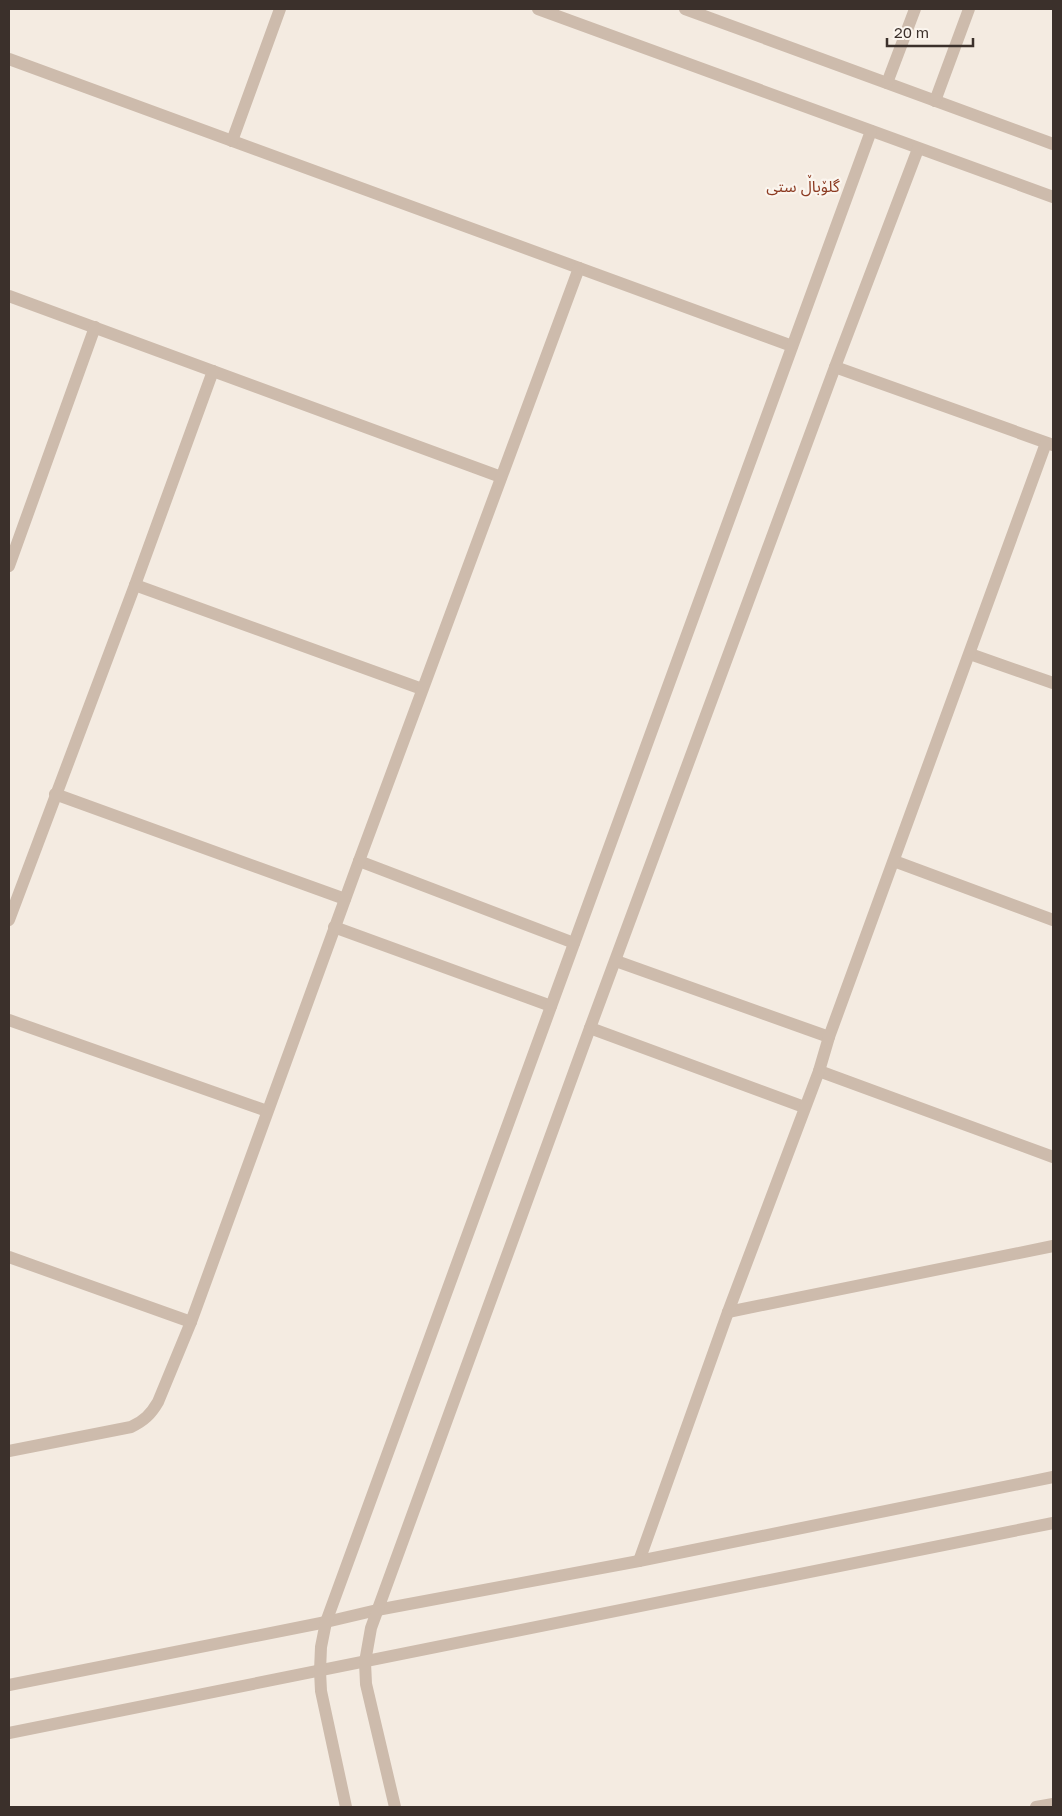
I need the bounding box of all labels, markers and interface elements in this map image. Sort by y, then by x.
scale bar [887,15,973,47]
text: 20 m [894,23,929,41]
district label: گلۆباڵ ستی [766,174,840,197]

